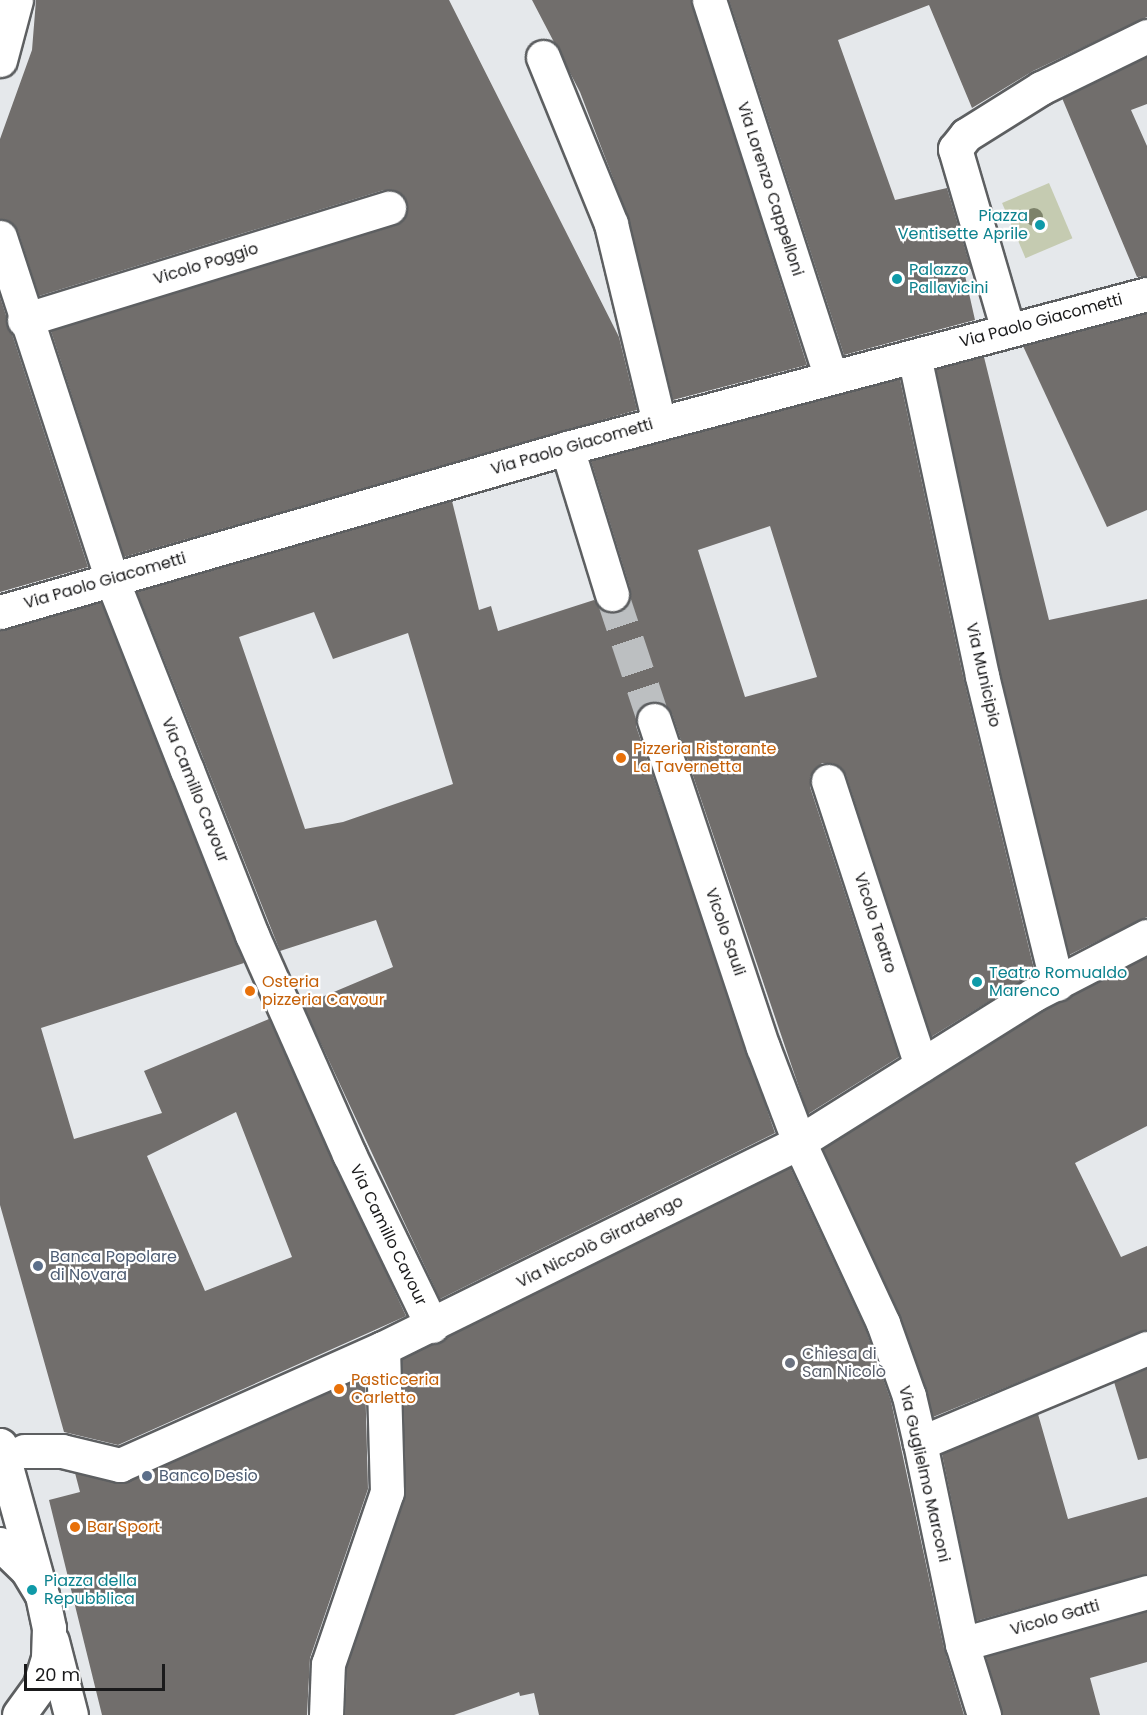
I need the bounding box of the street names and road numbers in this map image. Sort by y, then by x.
street label: Via Lorenzo Cappelloni [733,100,807,278]
street label: Vicolo Poggio [151,239,261,289]
street label: Via Paolo Giacometti [958,290,1124,352]
street label: Via Paolo Giacometti [489,415,655,479]
street label: Via Paolo Giacometti [22,549,188,613]
street label: Via Municipio [962,621,1004,729]
street label: Via Camillo Cavour [157,715,233,865]
street label: Vicolo Teatro [850,870,900,976]
street label: Vicolo Sauli [701,886,749,978]
street label: Via Camillo Cavour [346,1161,430,1309]
street label: Via Niccolò Girardengo [514,1192,686,1292]
street label: Via Guglielmo Marconi [894,1384,954,1564]
street label: Vicolo Gatti [1008,1596,1102,1640]

